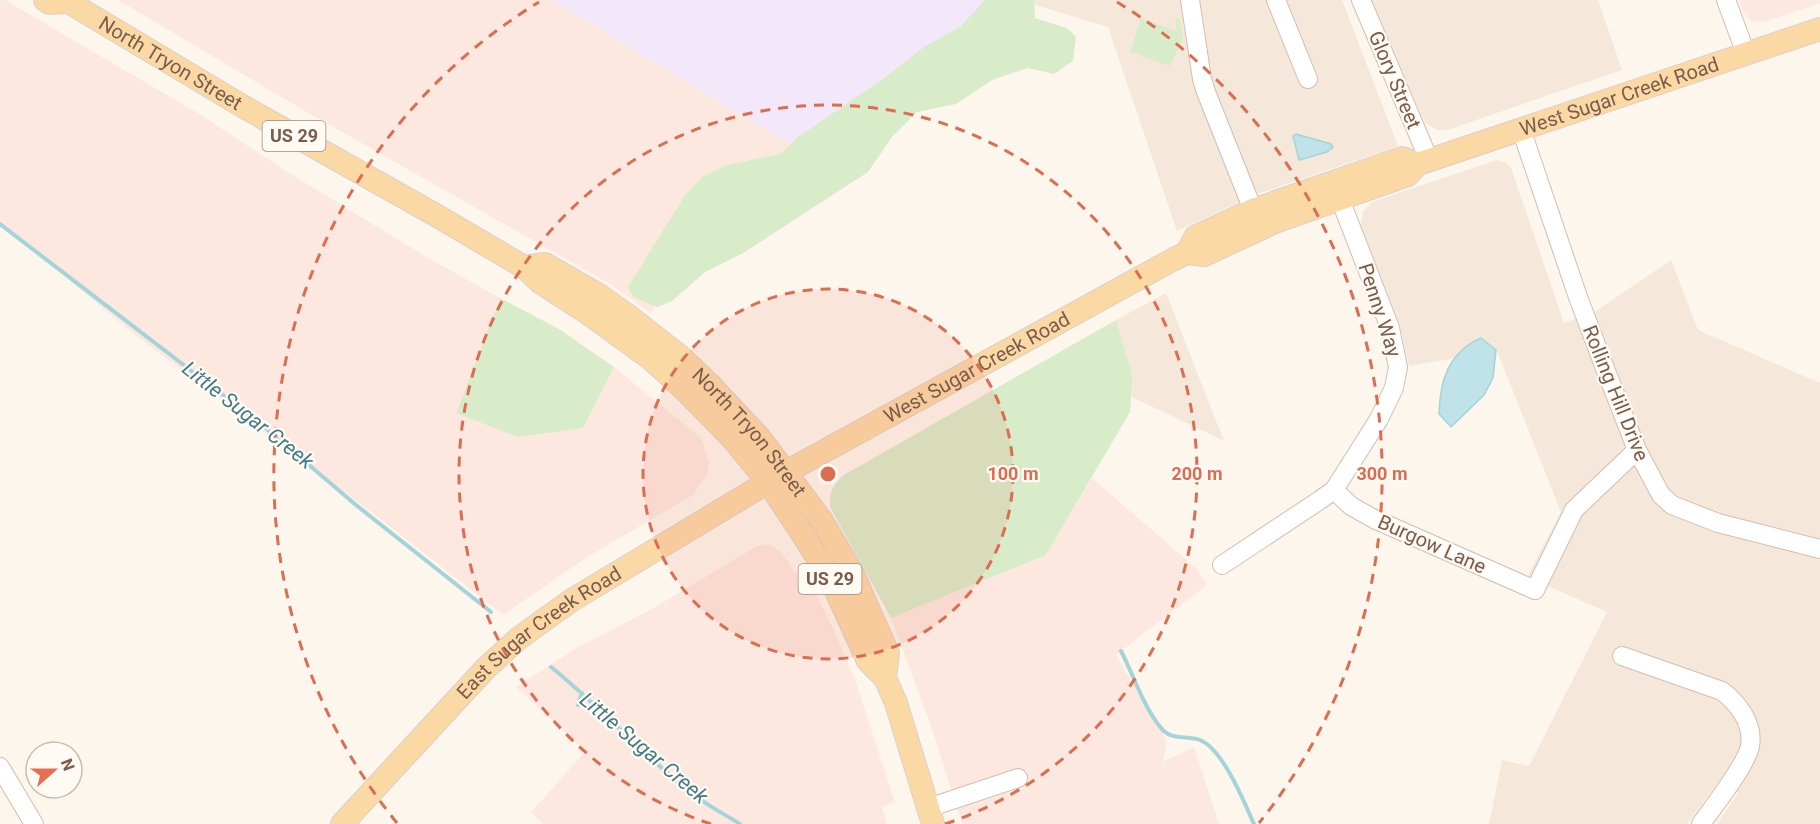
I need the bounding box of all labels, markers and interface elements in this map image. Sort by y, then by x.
street label: North Tryon Street [95,11,247,115]
street label: Glory Street [1364,27,1426,133]
street label: West Sugar Creek Road [1517,52,1722,141]
road number: US 29 [262,121,326,151]
street label: Penny Way [1354,260,1407,360]
street label: West Sugar Creek Road [880,307,1074,428]
street label: Rolling Hill Drive [1578,322,1654,464]
water label: Little Sugar Creek [178,356,319,474]
street label: North Tryon Street [687,362,811,501]
text: 100 m [987,463,1039,484]
text: 200 m [1171,463,1223,484]
text: 300 m [1356,463,1408,484]
centre of rings [818,464,838,484]
street label: Burgow Lane [1374,509,1490,579]
street label: East Sugar Creek Road [452,561,626,704]
road number: US 29 [798,564,862,594]
water label: Little Sugar Creek [575,687,713,809]
north arrow [24,740,84,800]
text: N [57,756,78,773]

